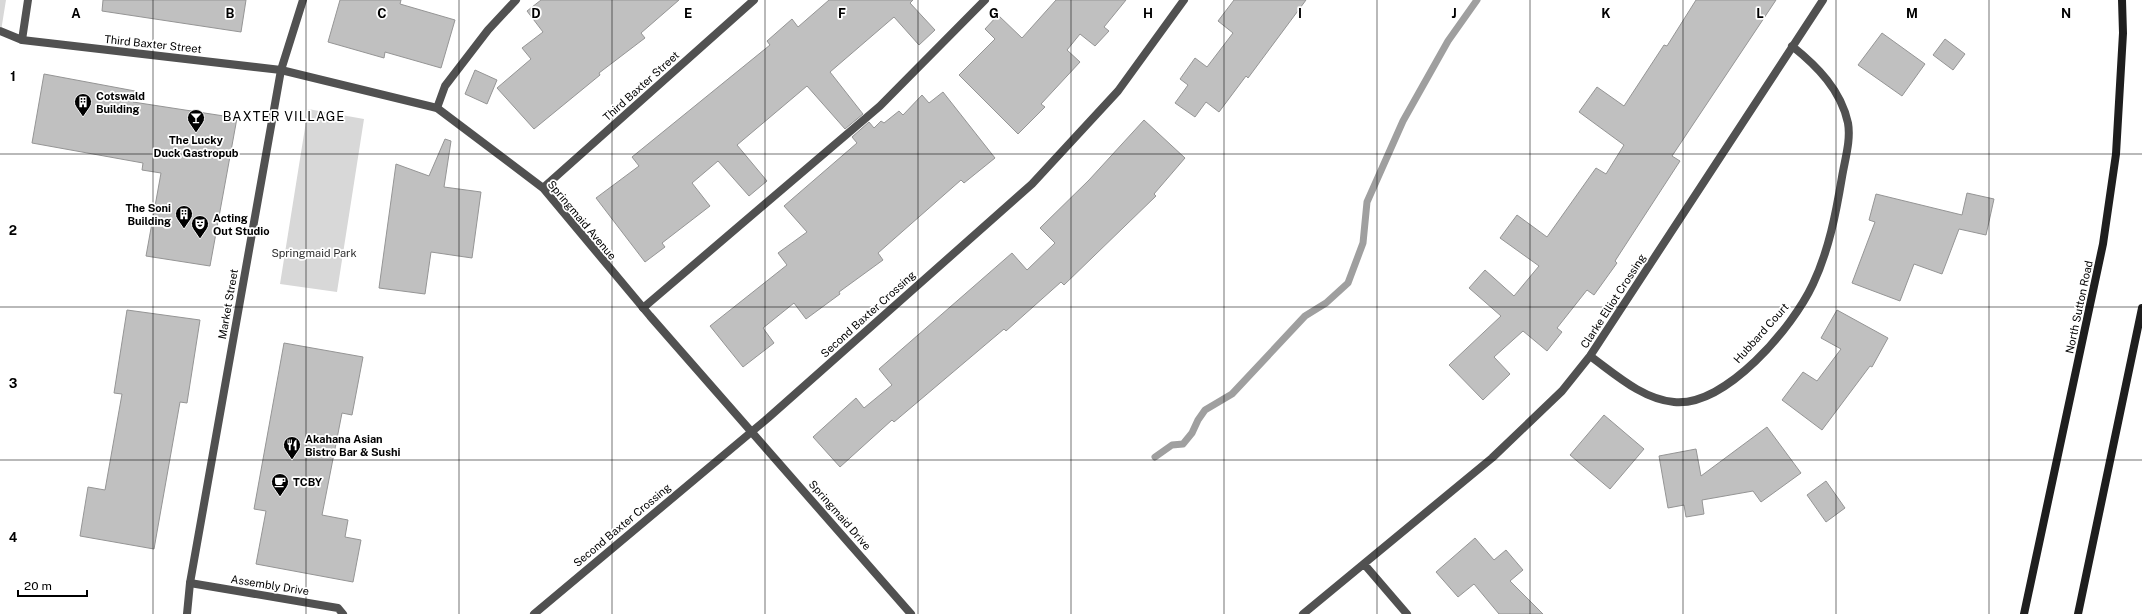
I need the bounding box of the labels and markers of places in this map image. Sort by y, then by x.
place label: Cotswald Building [96,90,145,115]
building icon: Cotswald Building [73,92,93,117]
bar icon: The Lucky Duck Gastropub [186,108,206,133]
place label: The Lucky Duck Gastropub [154,134,239,159]
place label: The Soni Building [126,202,171,227]
building icon: The Soni Building [174,204,194,229]
place label: Acting Out Studio [213,212,270,237]
theatre icon: Acting Out Studio [190,214,210,239]
place label: Akahana Asian Bistro Bar & Sushi [305,433,400,458]
restaurant icon: Akahana Asian Bistro Bar & Sushi [282,435,302,460]
cafe icon: TCBY [270,472,290,497]
place label: TCBY [293,476,323,488]

